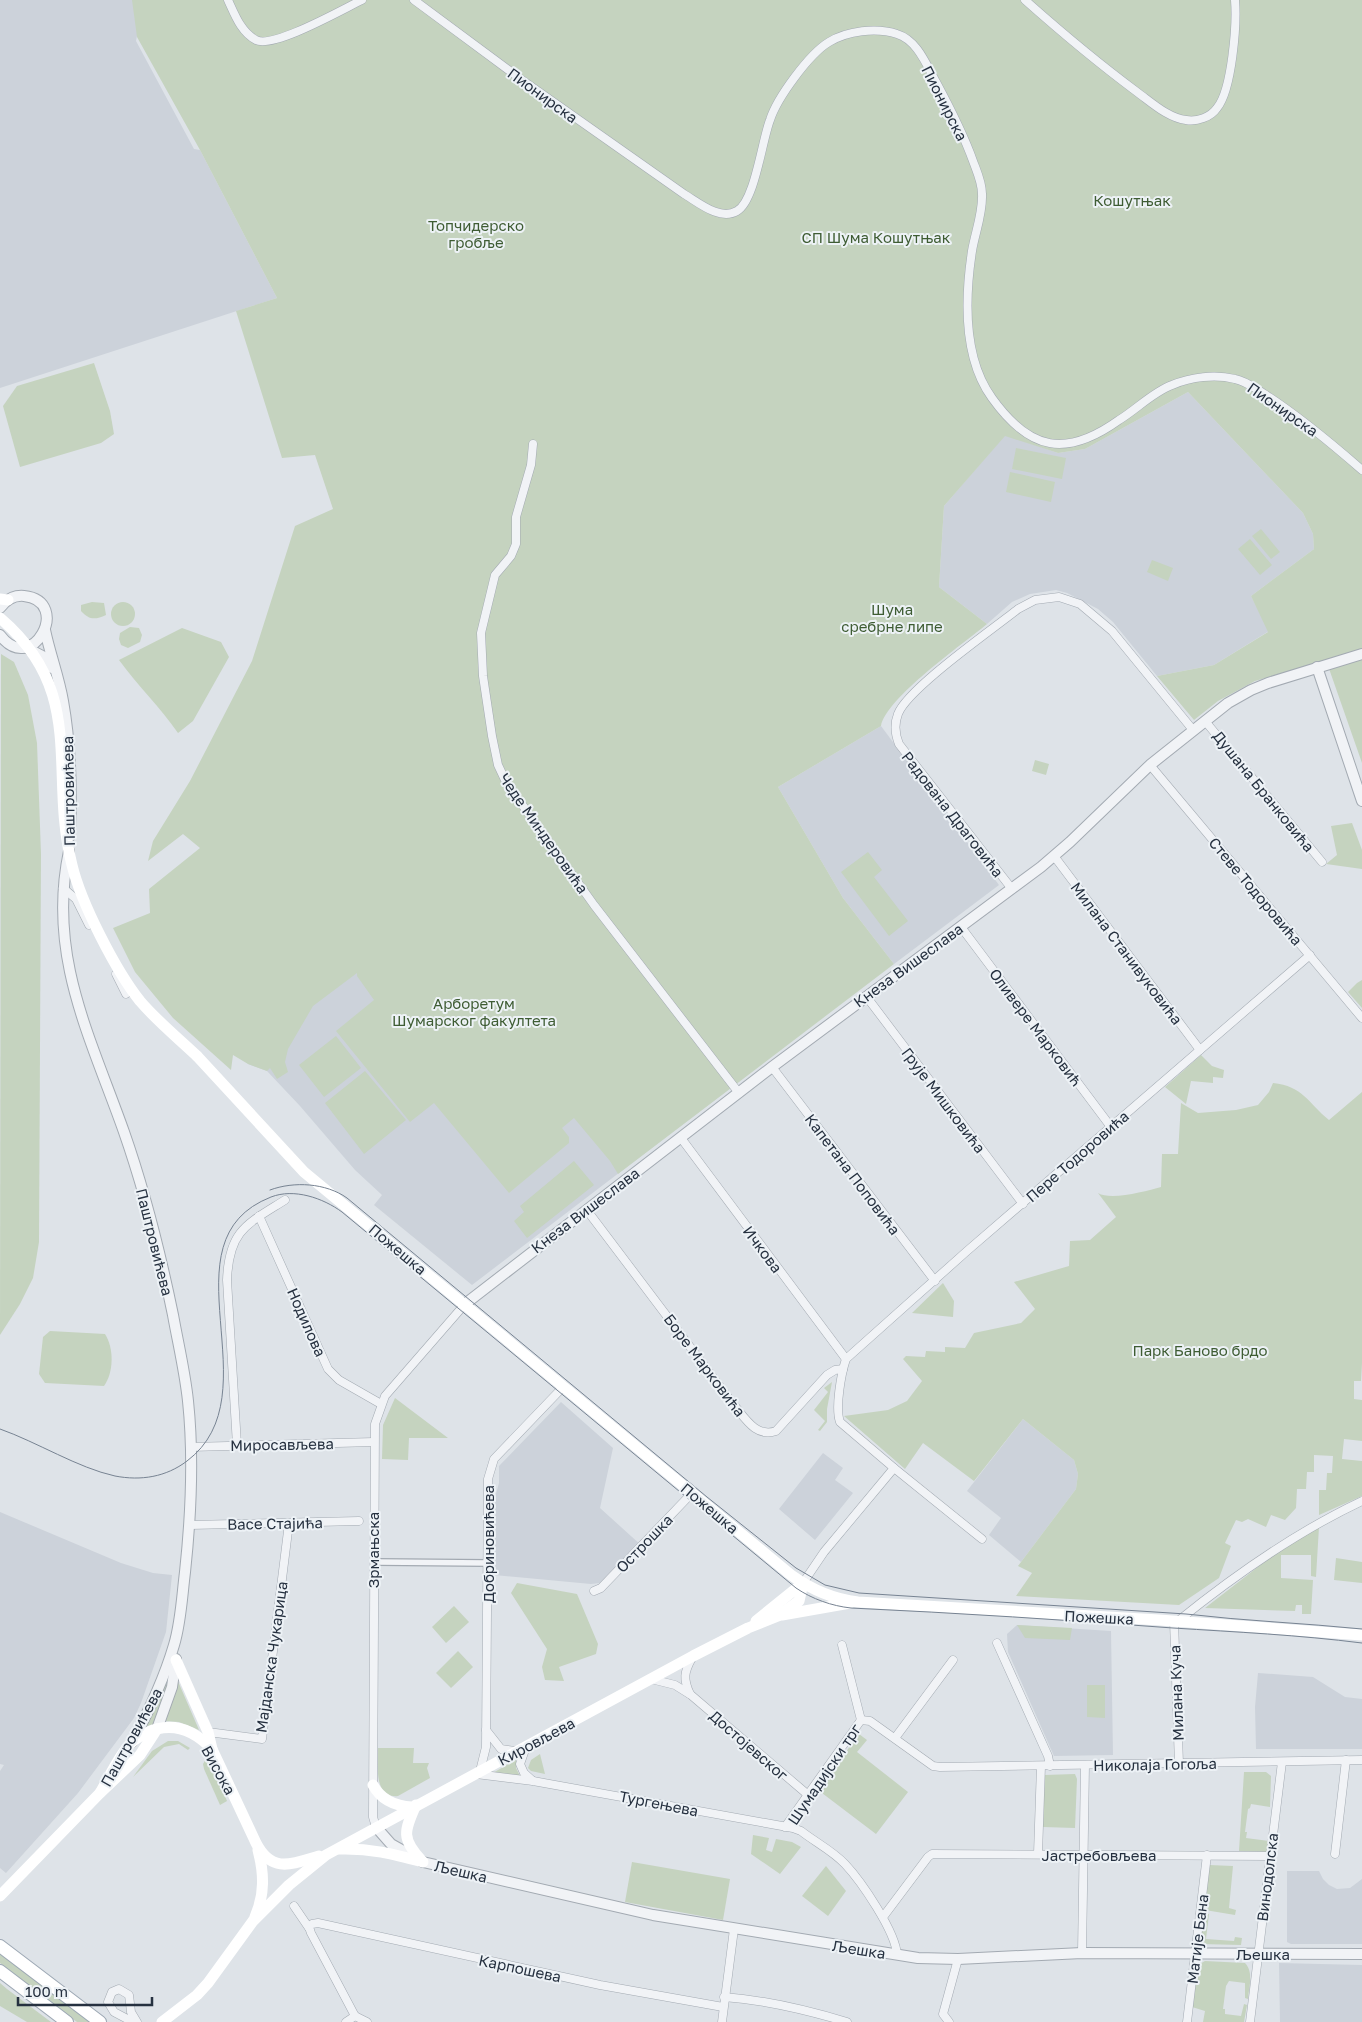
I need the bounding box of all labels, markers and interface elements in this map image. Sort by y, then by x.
street label: Пионирска [918,62,972,144]
street label: Пионирска [505,64,581,126]
park label: Кошутњак [1093,191,1171,209]
park label: Топчидерско гробље [428,216,524,251]
park label: СП Шума Кошутњак [802,228,951,246]
street label: Пионирска [1244,378,1322,440]
park label: Шума сребрне липе [841,600,943,635]
street label: Душана Бранковића [1210,727,1318,855]
street label: Паштровићева [58,736,78,846]
street label: Радована Драговића [898,748,1008,880]
street label: Чеде Миндеровића [496,769,592,897]
street label: Стеве Тодоровића [1206,833,1306,949]
street label: Милана Станивуковића [1067,878,1187,1028]
street label: Кнеза Вишеслава [850,919,966,1011]
street label: Оливере Марковић [986,965,1086,1089]
park label: Арборетум Шумарског факултета [392,994,556,1029]
street label: Грује Мишковића [898,1044,990,1156]
street label: Пере Тодоровића [1022,1107,1132,1205]
street label: Капетана Поповића [802,1110,904,1238]
street label: Кнеза Вишеслава [527,1163,643,1257]
street label: Паштровићева [133,1186,177,1298]
street label: Пожешка [366,1220,430,1278]
street label: Ичкова [740,1222,786,1276]
street label: Нодилова [284,1285,330,1359]
street label: Боре Марковића [661,1310,749,1420]
park label: Парк Баново брдо [1132,1341,1268,1359]
street label: Миросављева [230,1434,334,1454]
street label: Пожешка [678,1479,742,1537]
street label: Добриновићева [479,1485,497,1603]
street label: Острошка [612,1510,676,1576]
street label: Зрмањска [364,1512,382,1588]
street label: Васе Стајића [227,1513,323,1533]
street label: Мајданска Чукарица [251,1580,291,1734]
street label: Пожешка [1064,1606,1134,1628]
street label: Милана Куча [1165,1645,1187,1741]
street label: Паштровићева [96,1685,166,1789]
street label: Достојевског [706,1706,792,1784]
street label: Кировљева [494,1713,578,1769]
street label: Шумадијски трг [784,1720,864,1828]
street label: Висока [198,1742,240,1798]
street label: Николаја Гогоља [1093,1754,1217,1774]
street label: Тургењева [618,1787,700,1819]
street label: Винодолска [1253,1832,1281,1922]
street label: Јастребовљева [1041,1846,1157,1864]
street label: Љешка [433,1856,489,1886]
street label: Матије Бана [1183,1893,1211,1985]
street label: Љешка [831,1936,887,1962]
street label: Љешка [1236,1945,1290,1963]
street label: Карпошева [477,1950,563,1986]
scale bar [18,1974,151,2006]
text: 100 m [25,1982,68,2000]

